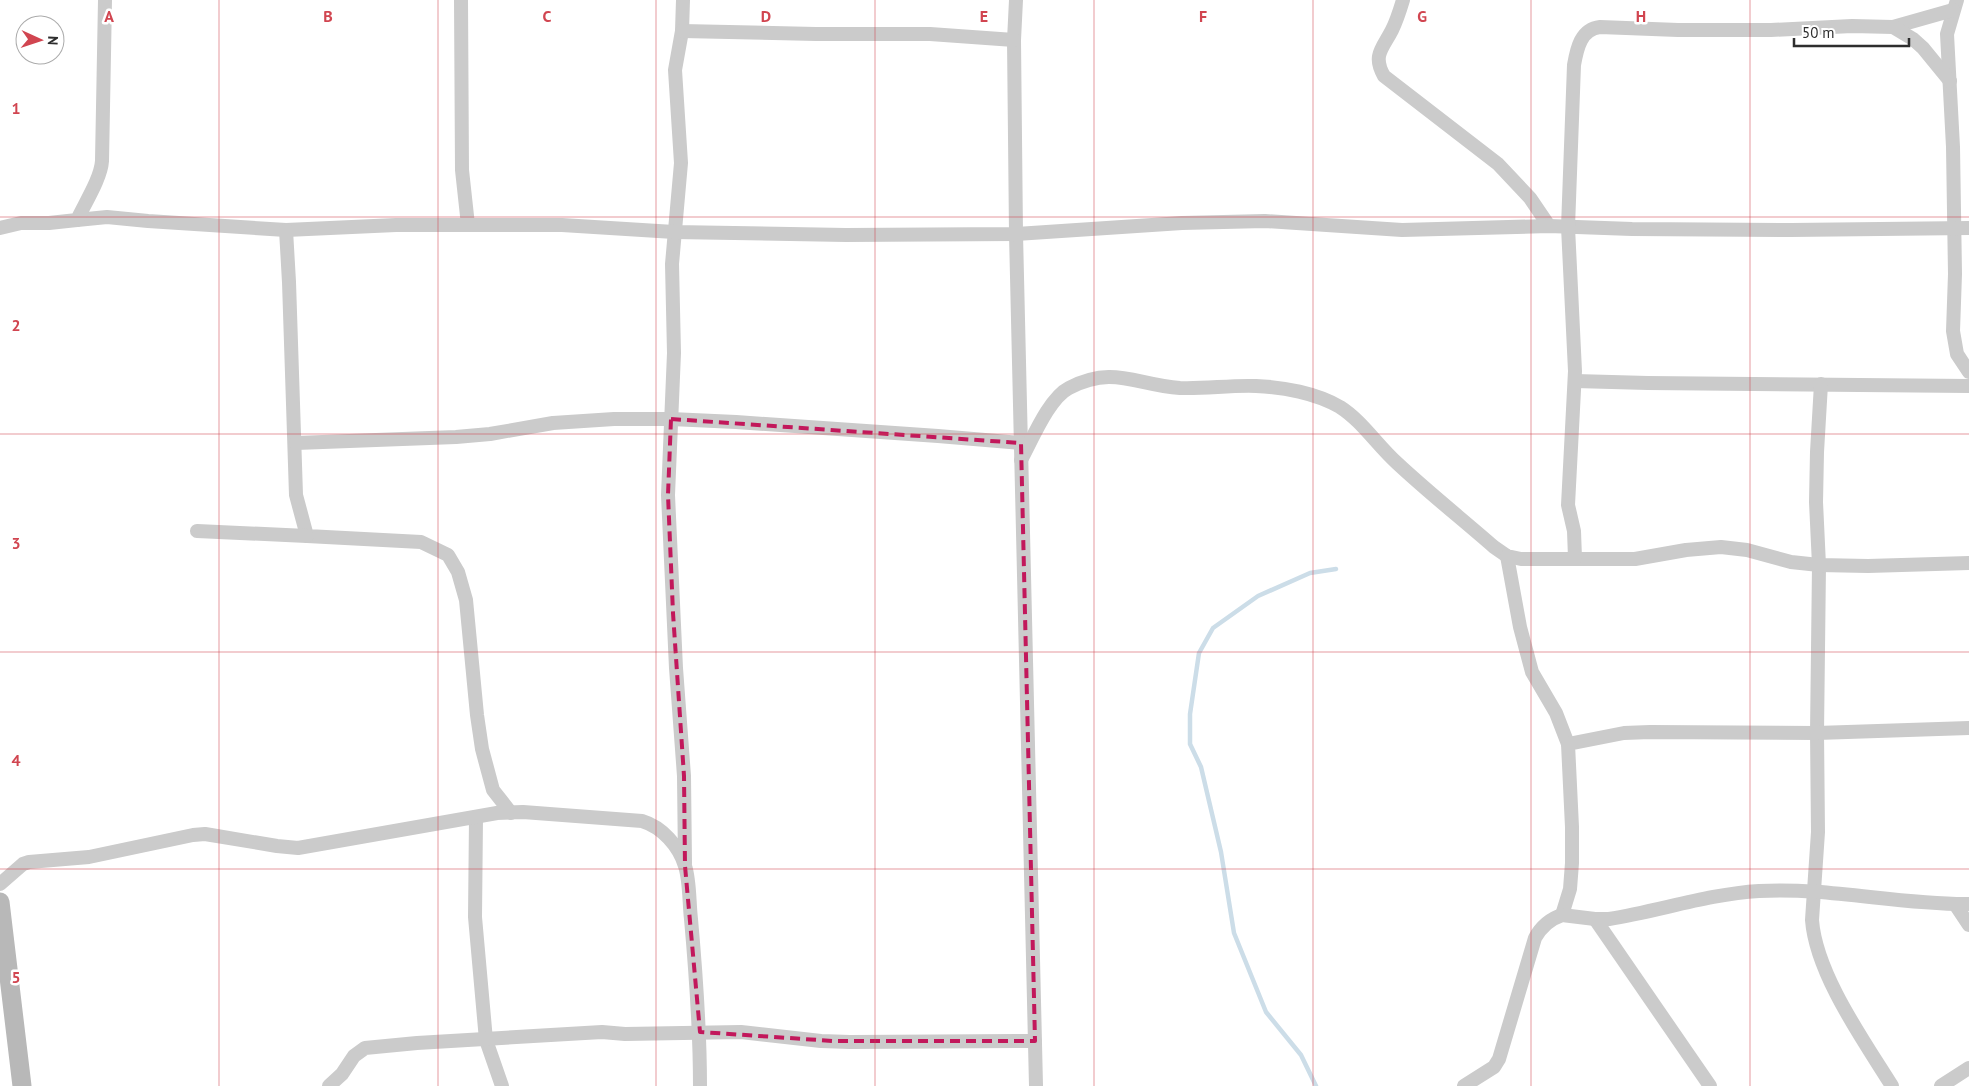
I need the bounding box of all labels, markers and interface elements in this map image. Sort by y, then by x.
text: A [104,6,114,26]
text: B [323,6,333,26]
text: C [543,6,552,26]
text: D [761,6,771,26]
text: E [980,6,988,26]
text: F [1199,6,1207,26]
text: G [1417,6,1427,26]
text: H [1636,6,1646,26]
north arrow [15,15,65,65]
scale bar [1794,15,1909,47]
text: 50 m [1802,23,1835,42]
text: N [44,36,62,46]
text: 1 [11,98,21,118]
text: 2 [11,315,21,335]
text: 3 [11,533,21,553]
text: 4 [11,750,21,770]
text: 5 [11,967,21,987]

